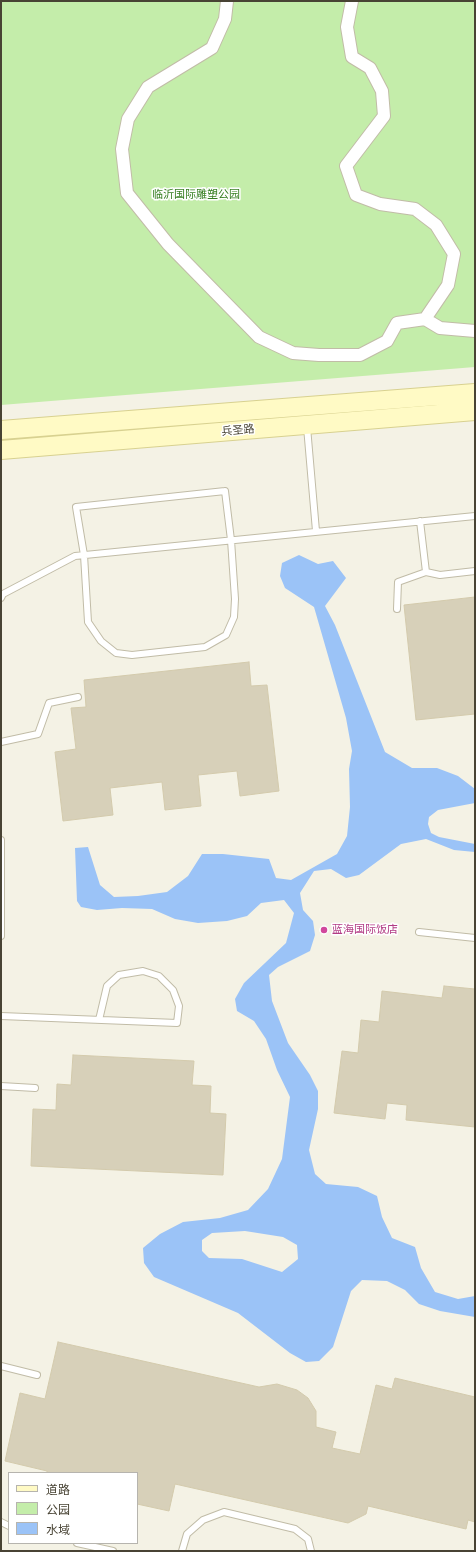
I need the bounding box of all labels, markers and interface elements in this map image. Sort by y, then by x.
park label: 临沂国际雕塑公园 [152,188,240,202]
street label: 兵圣路 [221,423,255,439]
place label: 蓝海国际饭店 [332,923,398,937]
marker: 蓝海国际饭店 [319,925,329,935]
legend [8,1472,138,1544]
text: 道路 [46,1483,70,1497]
text: 公园 [46,1503,70,1517]
text: 水域 [46,1523,70,1537]

